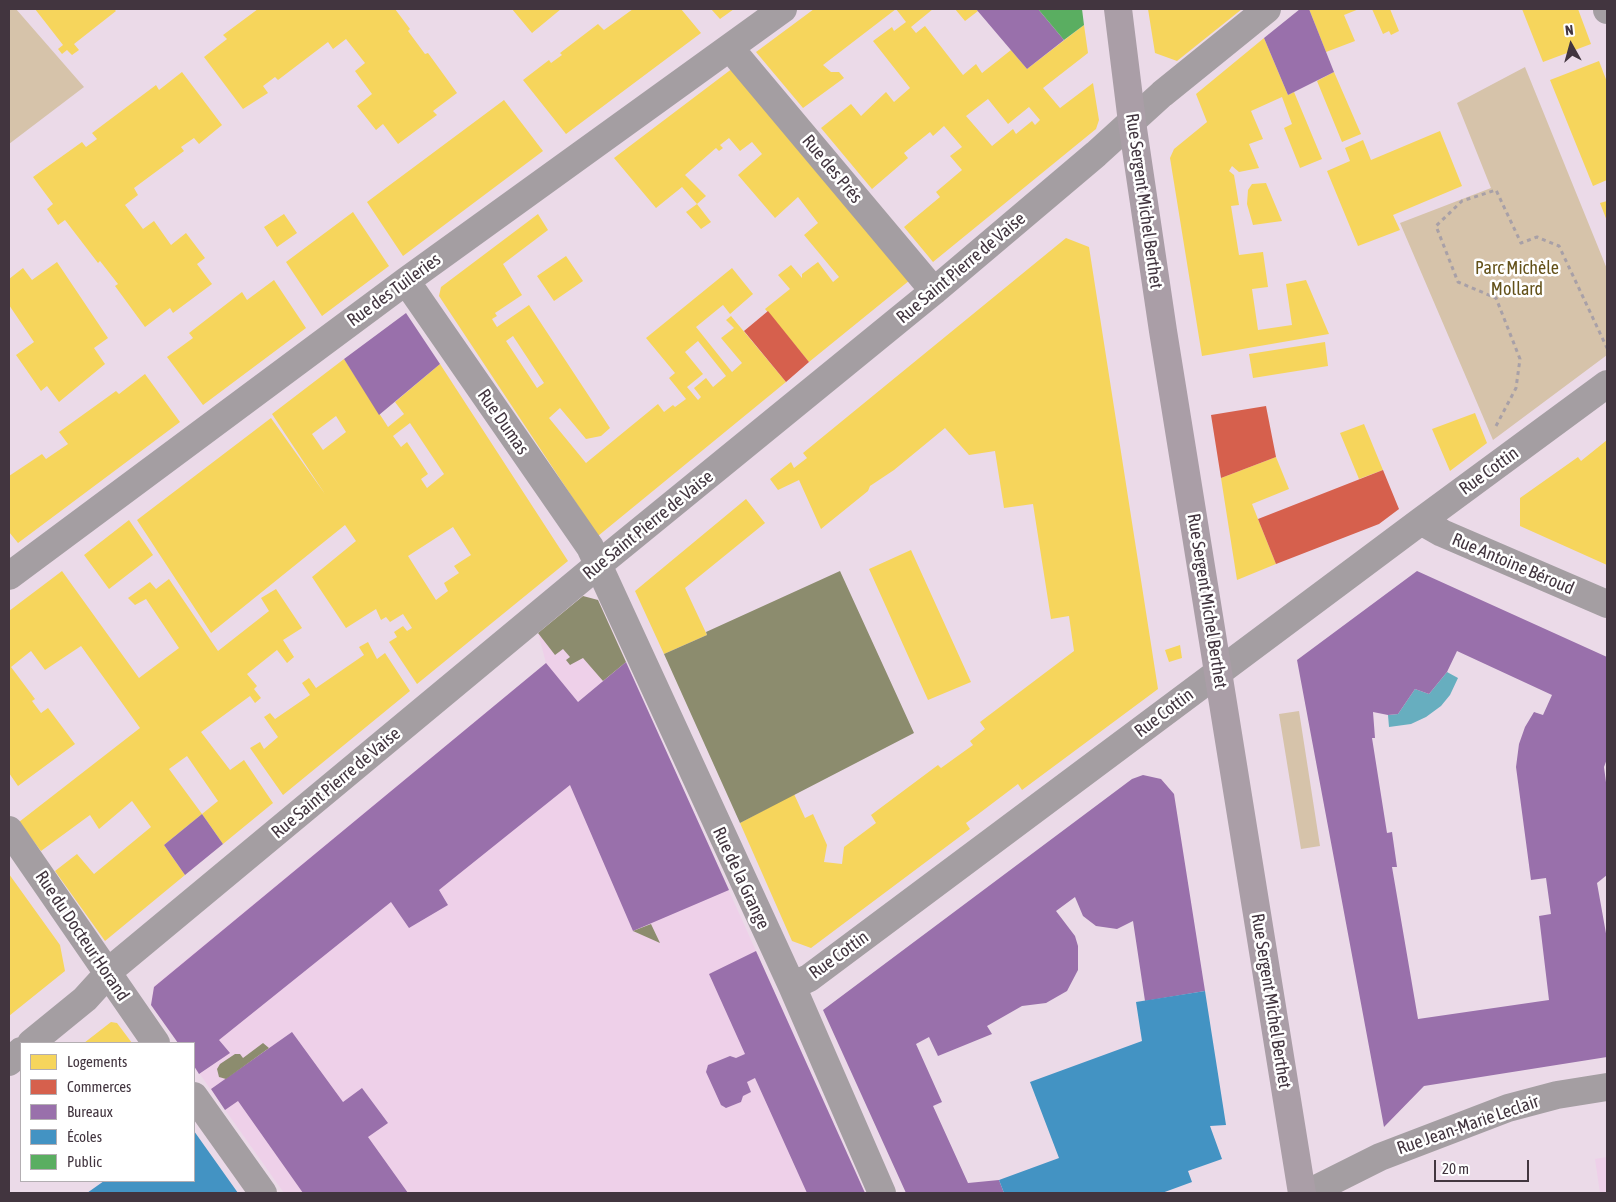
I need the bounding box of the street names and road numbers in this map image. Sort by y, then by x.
street label: Rue Sergent Michel Berthet [1121,112,1167,290]
street label: Rue des Prés [797,130,867,208]
street label: Rue Saint Pierre de Vaise [892,208,1030,328]
street label: Rue des Tuileries [343,249,445,331]
street label: Rue Dumas [473,385,533,459]
street label: Rue Cottin [1455,442,1523,500]
street label: Rue Saint Pierre de Vaise [579,466,717,584]
street label: Rue Sergent Michel Berthet [1182,512,1232,690]
street label: Rue Antoine Béroud [1449,529,1577,599]
street label: Rue Cottin [1130,684,1198,742]
street label: Rue Saint Pierre de Vaise [267,723,405,843]
street label: Rue de la Grange [708,823,774,933]
street label: Rue du Docteur Horand [30,867,134,1005]
street label: Rue Sergent Michel Berthet [1246,912,1296,1090]
street label: Rue Cottin [805,926,873,984]
street label: Rue Jean-Marie Leclair [1394,1091,1542,1159]

